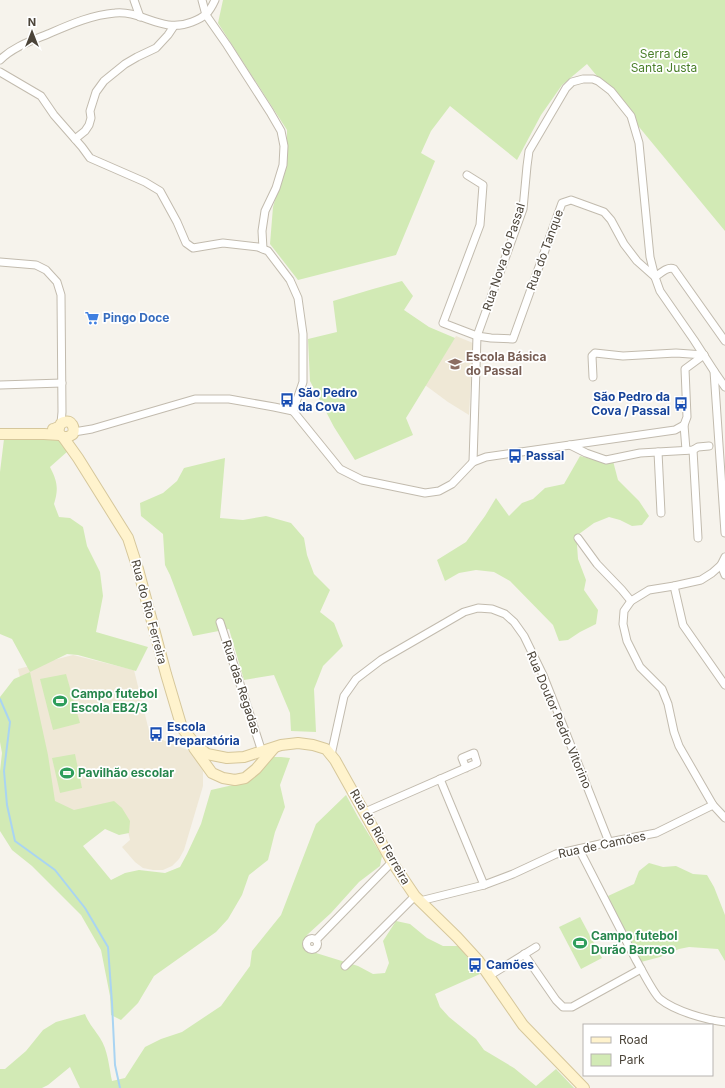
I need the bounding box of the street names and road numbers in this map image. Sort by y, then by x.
street label: Rua Nova do Passal [479,201,528,313]
street label: Rua do Tanque [523,207,566,292]
street label: Rua do Rio Ferreira [128,558,171,666]
street label: Rua das Regadas [219,638,264,736]
street label: Rua Doutor Pedro Vitorino [524,649,595,791]
street label: Rua do Rio Ferreira [347,786,414,887]
street label: Rua de Camões [557,828,647,861]

